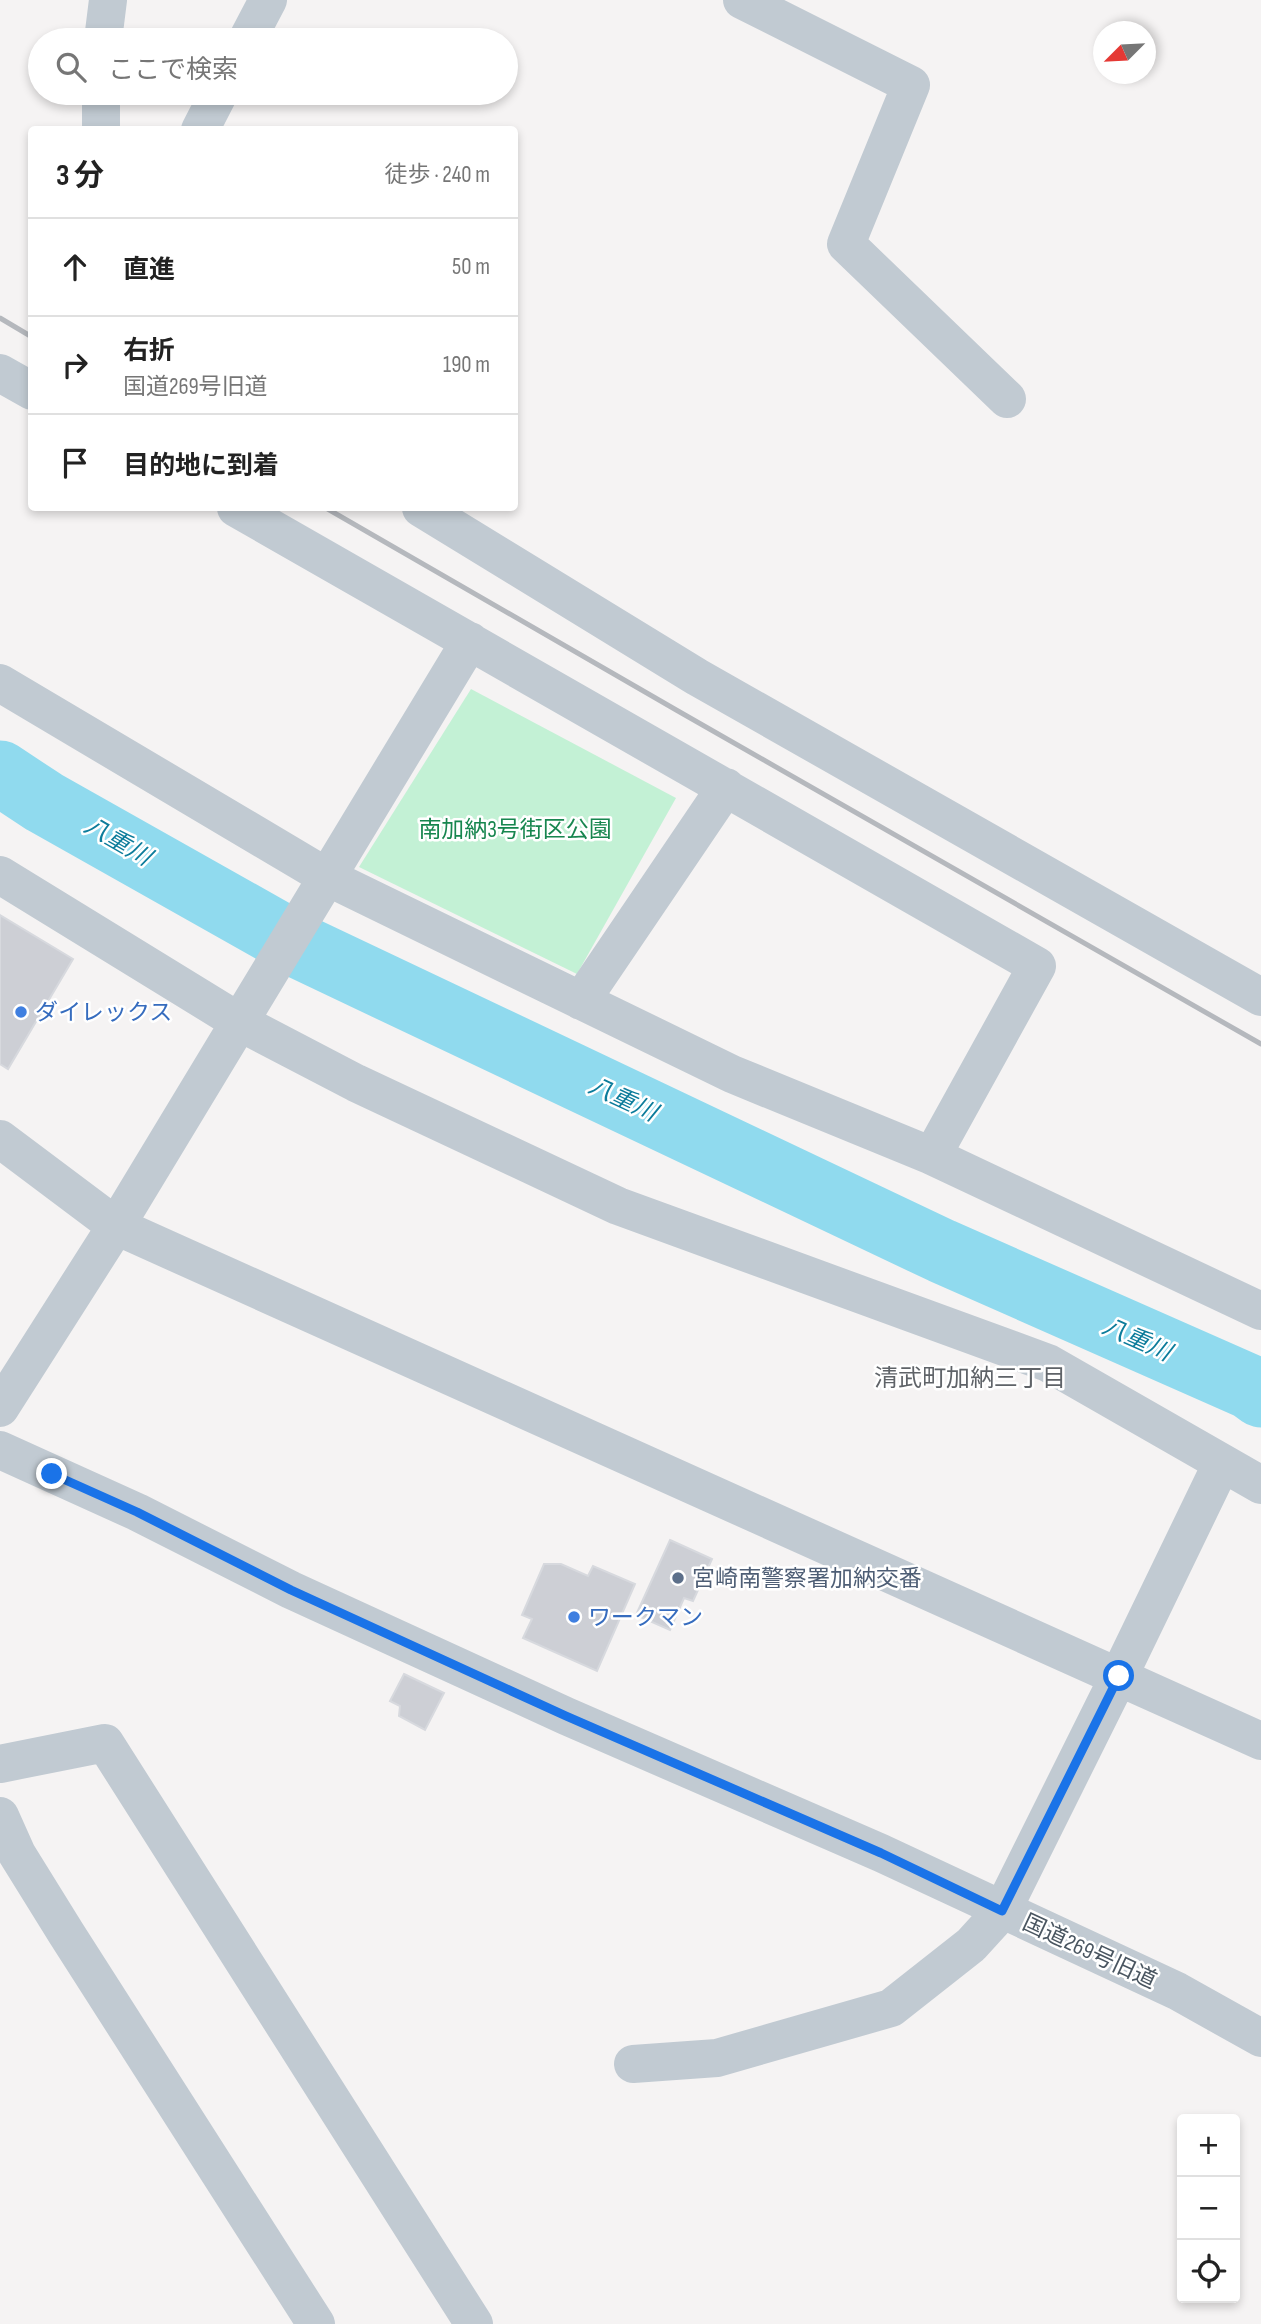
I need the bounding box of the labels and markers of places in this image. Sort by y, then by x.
place label: ダイレックス [35,999,172,1027]
marker: ダイレックス [13,1004,29,1020]
place label: 宮崎南警察署加納交番 [692,1565,922,1593]
marker: 宮崎南警察署加納交番 [670,1570,686,1586]
place label: ワークマン [588,1604,703,1632]
marker: ワークマン [566,1609,582,1625]

